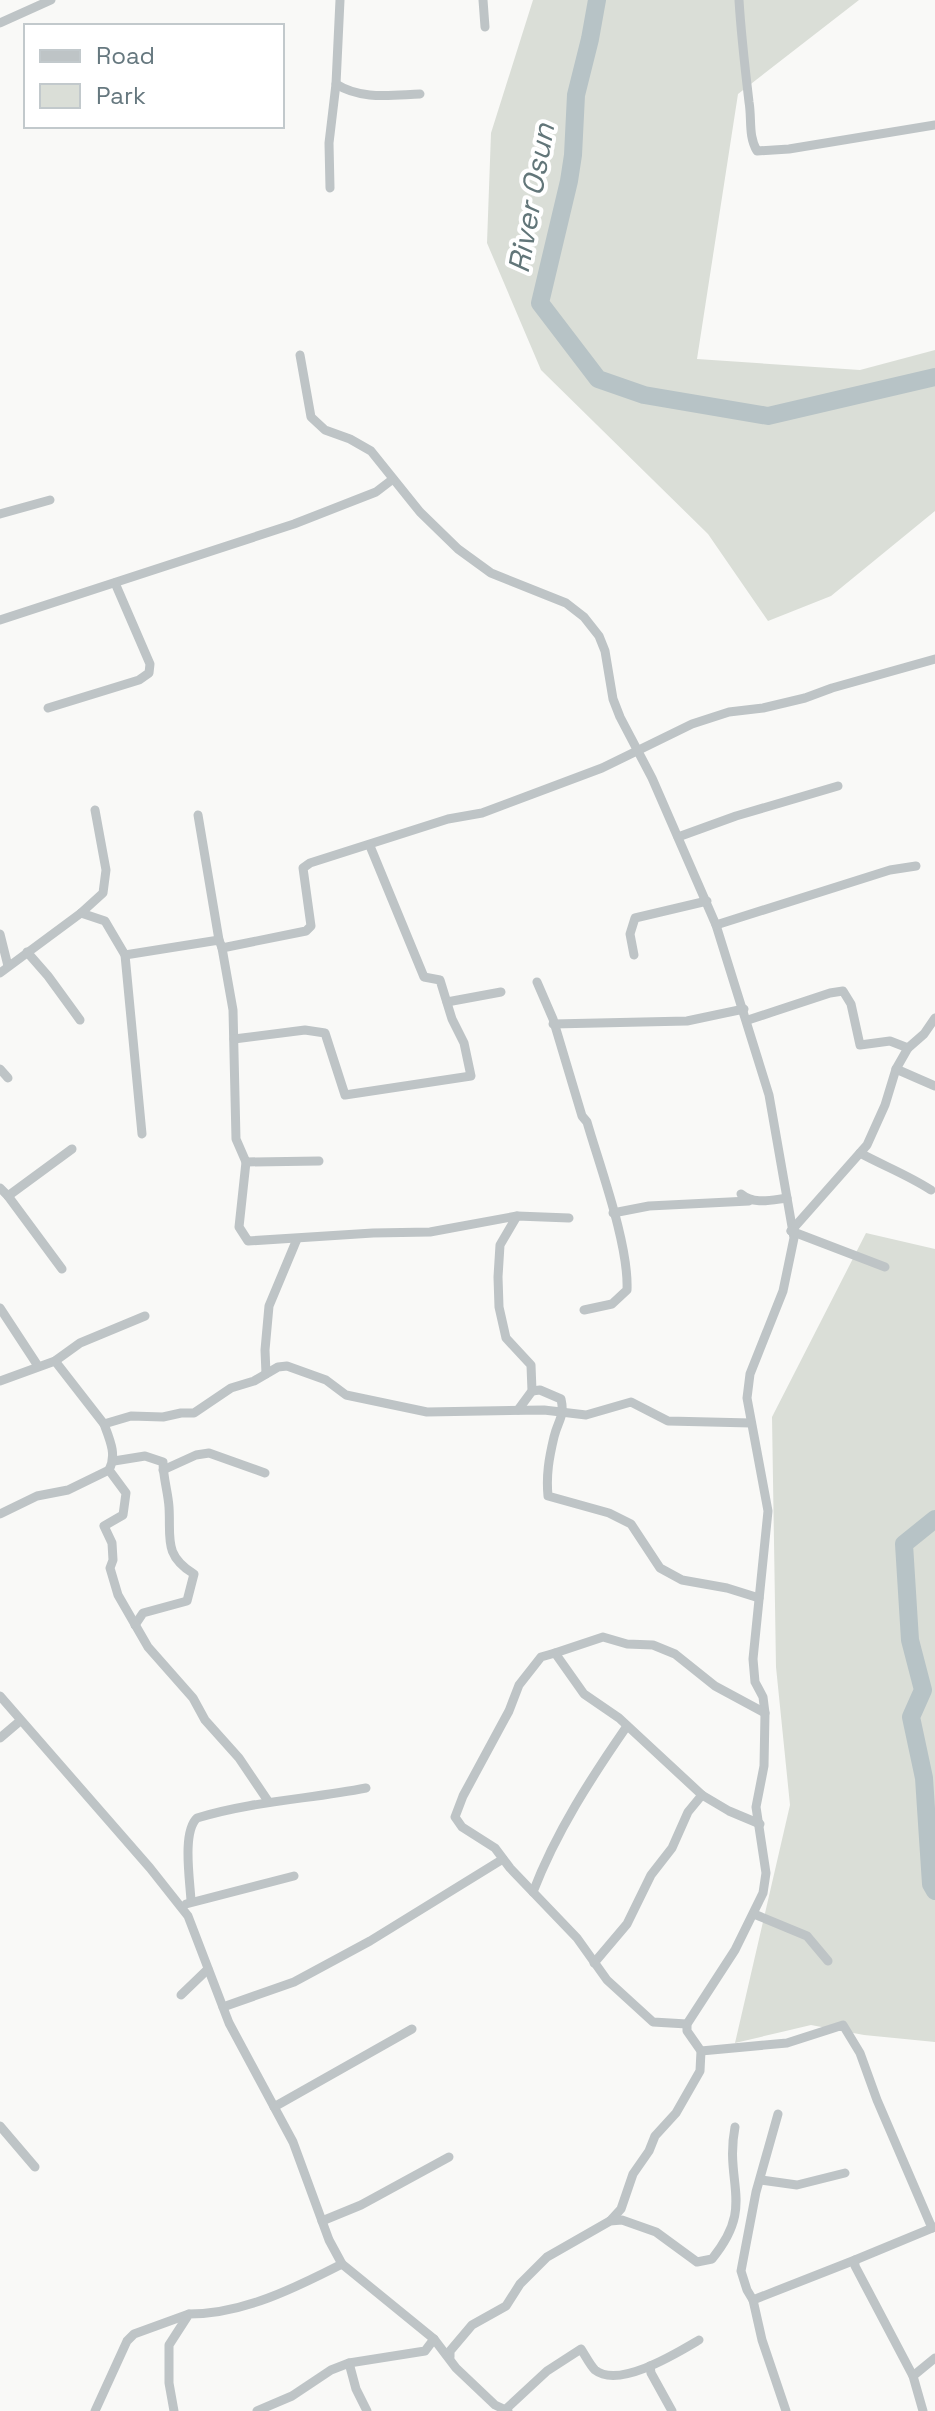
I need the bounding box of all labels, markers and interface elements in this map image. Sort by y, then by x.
legend [24,24,284,128]
text: Road [96,40,155,71]
text: Park [96,80,146,111]
water label: River Osun [499,120,563,276]

